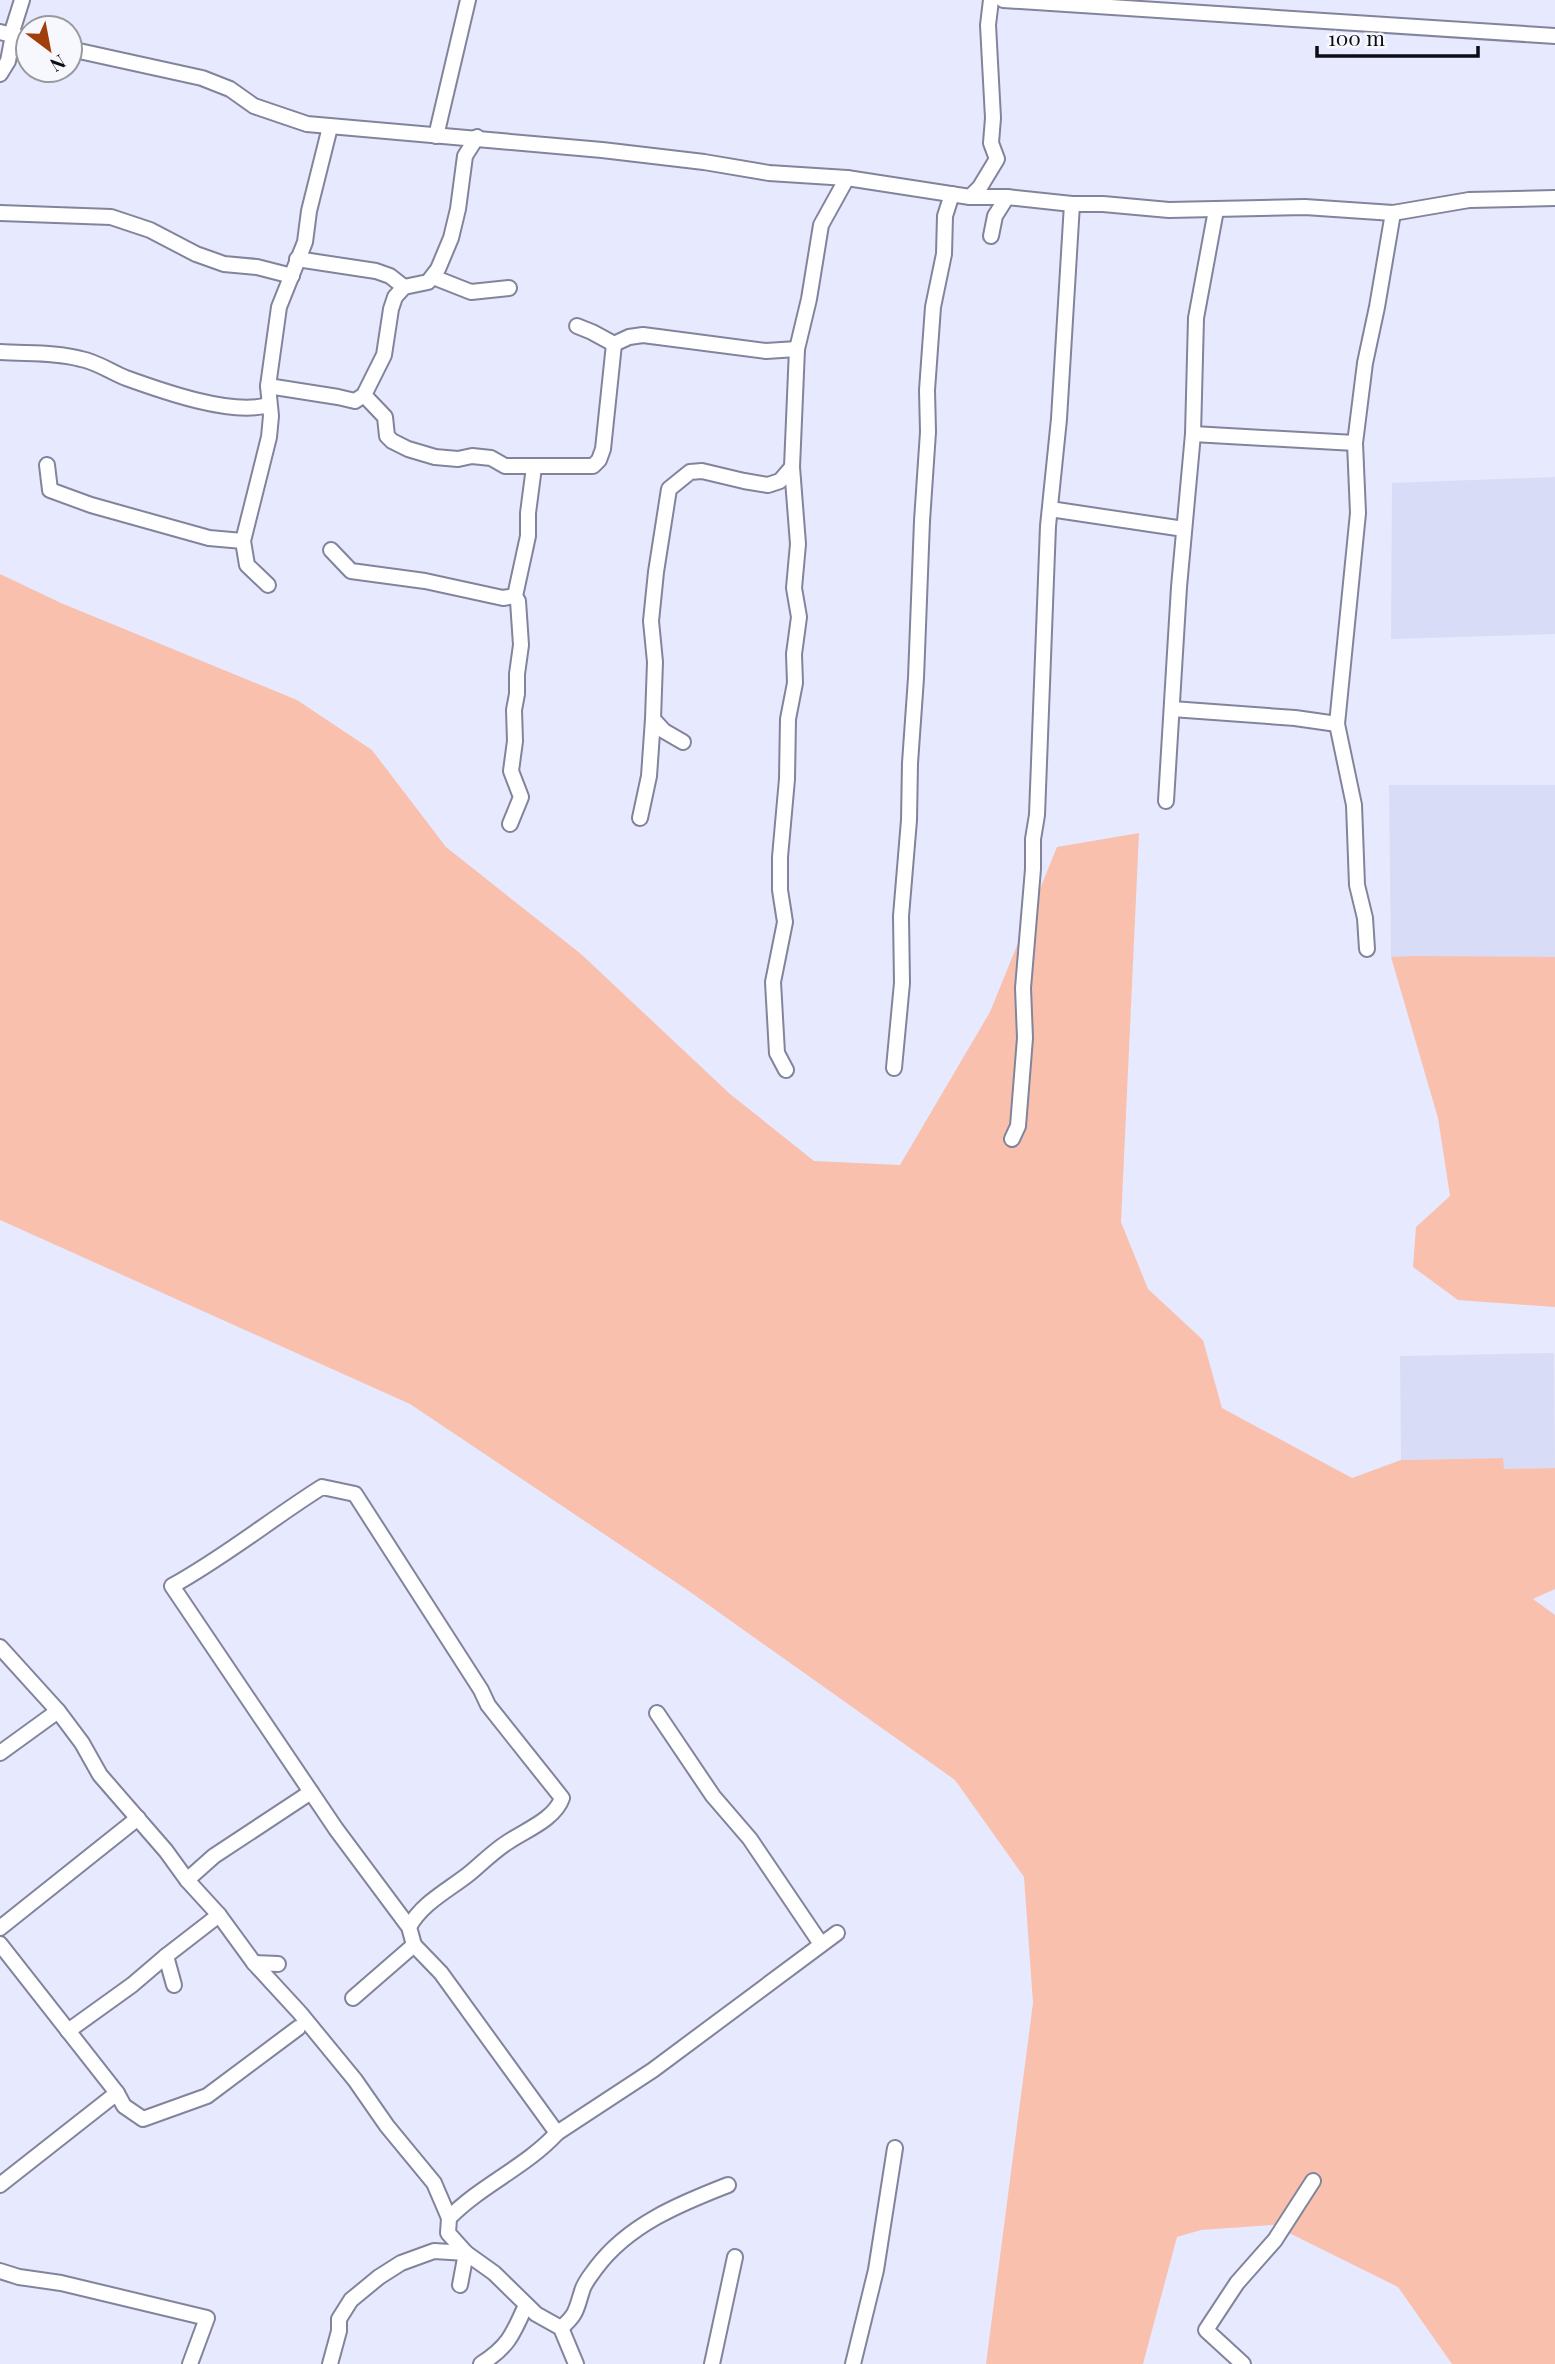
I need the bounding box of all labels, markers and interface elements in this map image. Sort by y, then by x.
north arrow [14,14,84,84]
scale bar [1317,14,1478,58]
text: 100 m [1328,23,1385,51]
text: N [46,50,71,79]

